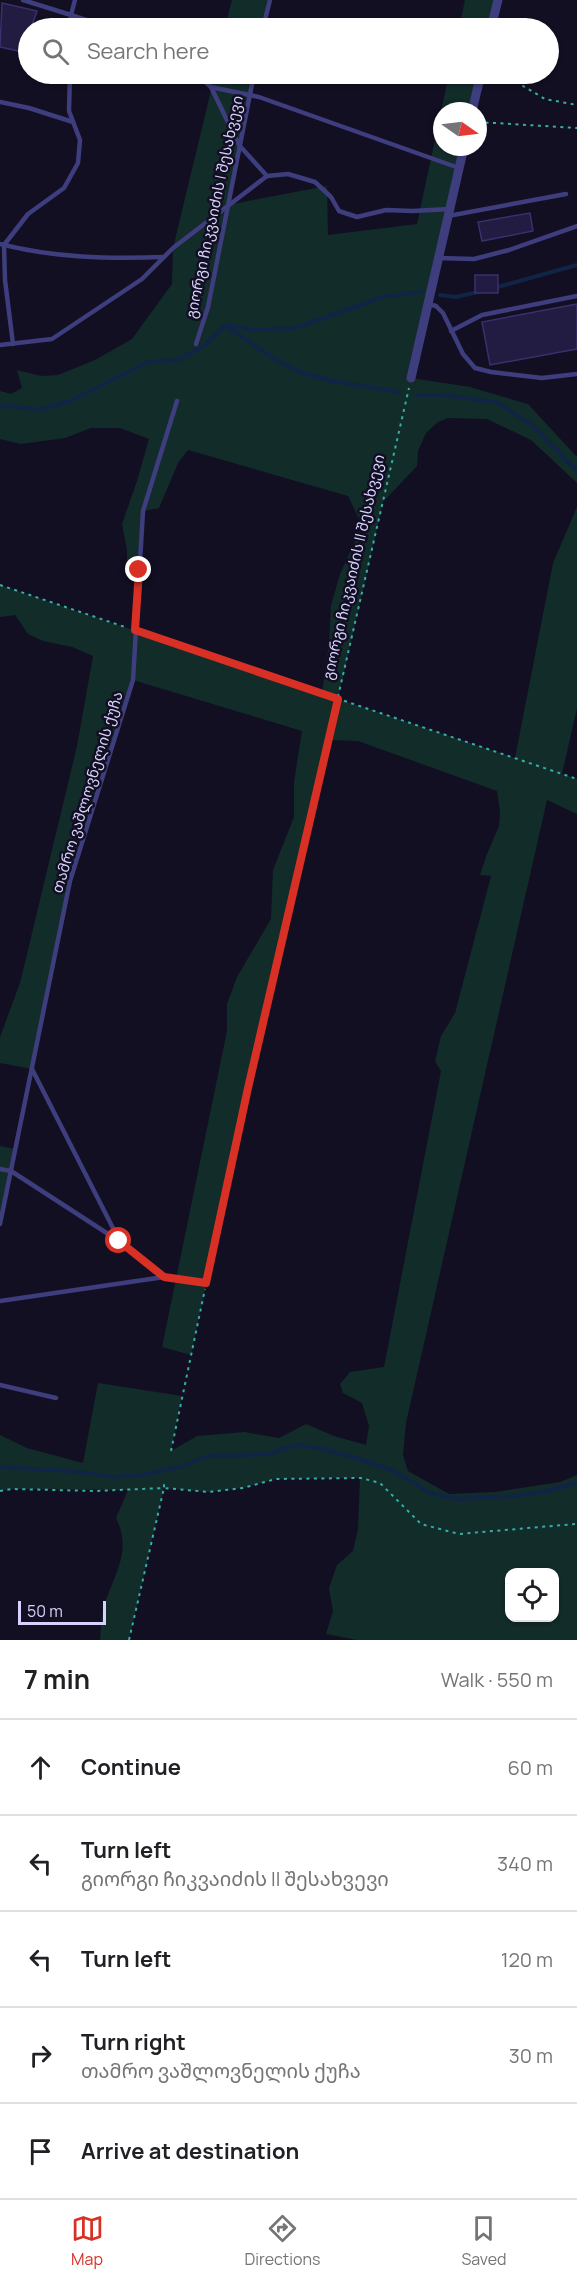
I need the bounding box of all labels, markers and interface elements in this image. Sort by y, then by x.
search box [18,18,559,84]
icon: search [39,35,72,68]
text: Search here [87,36,209,66]
street label: გიორგი ჩიკვაიძის I შესახვევი [180,94,248,320]
north arrow [433,102,487,156]
street label: გიორგი ჩიკვაიძის II შესახვევი [317,452,389,682]
route end [125,556,151,582]
street label: თამრო ვაშლოვნელის ქუჩა [46,689,128,895]
route start [105,1227,131,1253]
map controls [505,1568,559,1622]
button: locate [505,1568,559,1622]
scale bar [18,1598,106,1626]
text: 50 m [27,1600,63,1622]
text: 7 min [24,1661,90,1697]
text: Walk · 550 m [441,1666,553,1693]
icon: ahead [24,1751,57,1784]
text: Continue [81,1752,181,1782]
text: 60 m [507,1754,553,1781]
text: Turn left [81,1835,171,1865]
icon: left [24,1847,57,1880]
text: 340 m [497,1850,553,1877]
text: გიორგი ჩიკვაიძის II შესახვევი [81,1865,389,1892]
icon: left [24,1943,57,1976]
text: Turn left [81,1944,171,1974]
text: 120 m [501,1946,553,1973]
text: Turn right [81,2027,186,2057]
icon: right [24,2039,57,2072]
text: 30 m [509,2042,553,2069]
text: თამრო ვაშლოვნელის ქუჩა [81,2057,361,2084]
icon: arrive [24,2135,57,2168]
text: Arrive at destination [81,2136,299,2166]
tab: Map [71,2212,104,2270]
tab: Directions [245,2212,320,2270]
tab: Saved [461,2212,506,2270]

